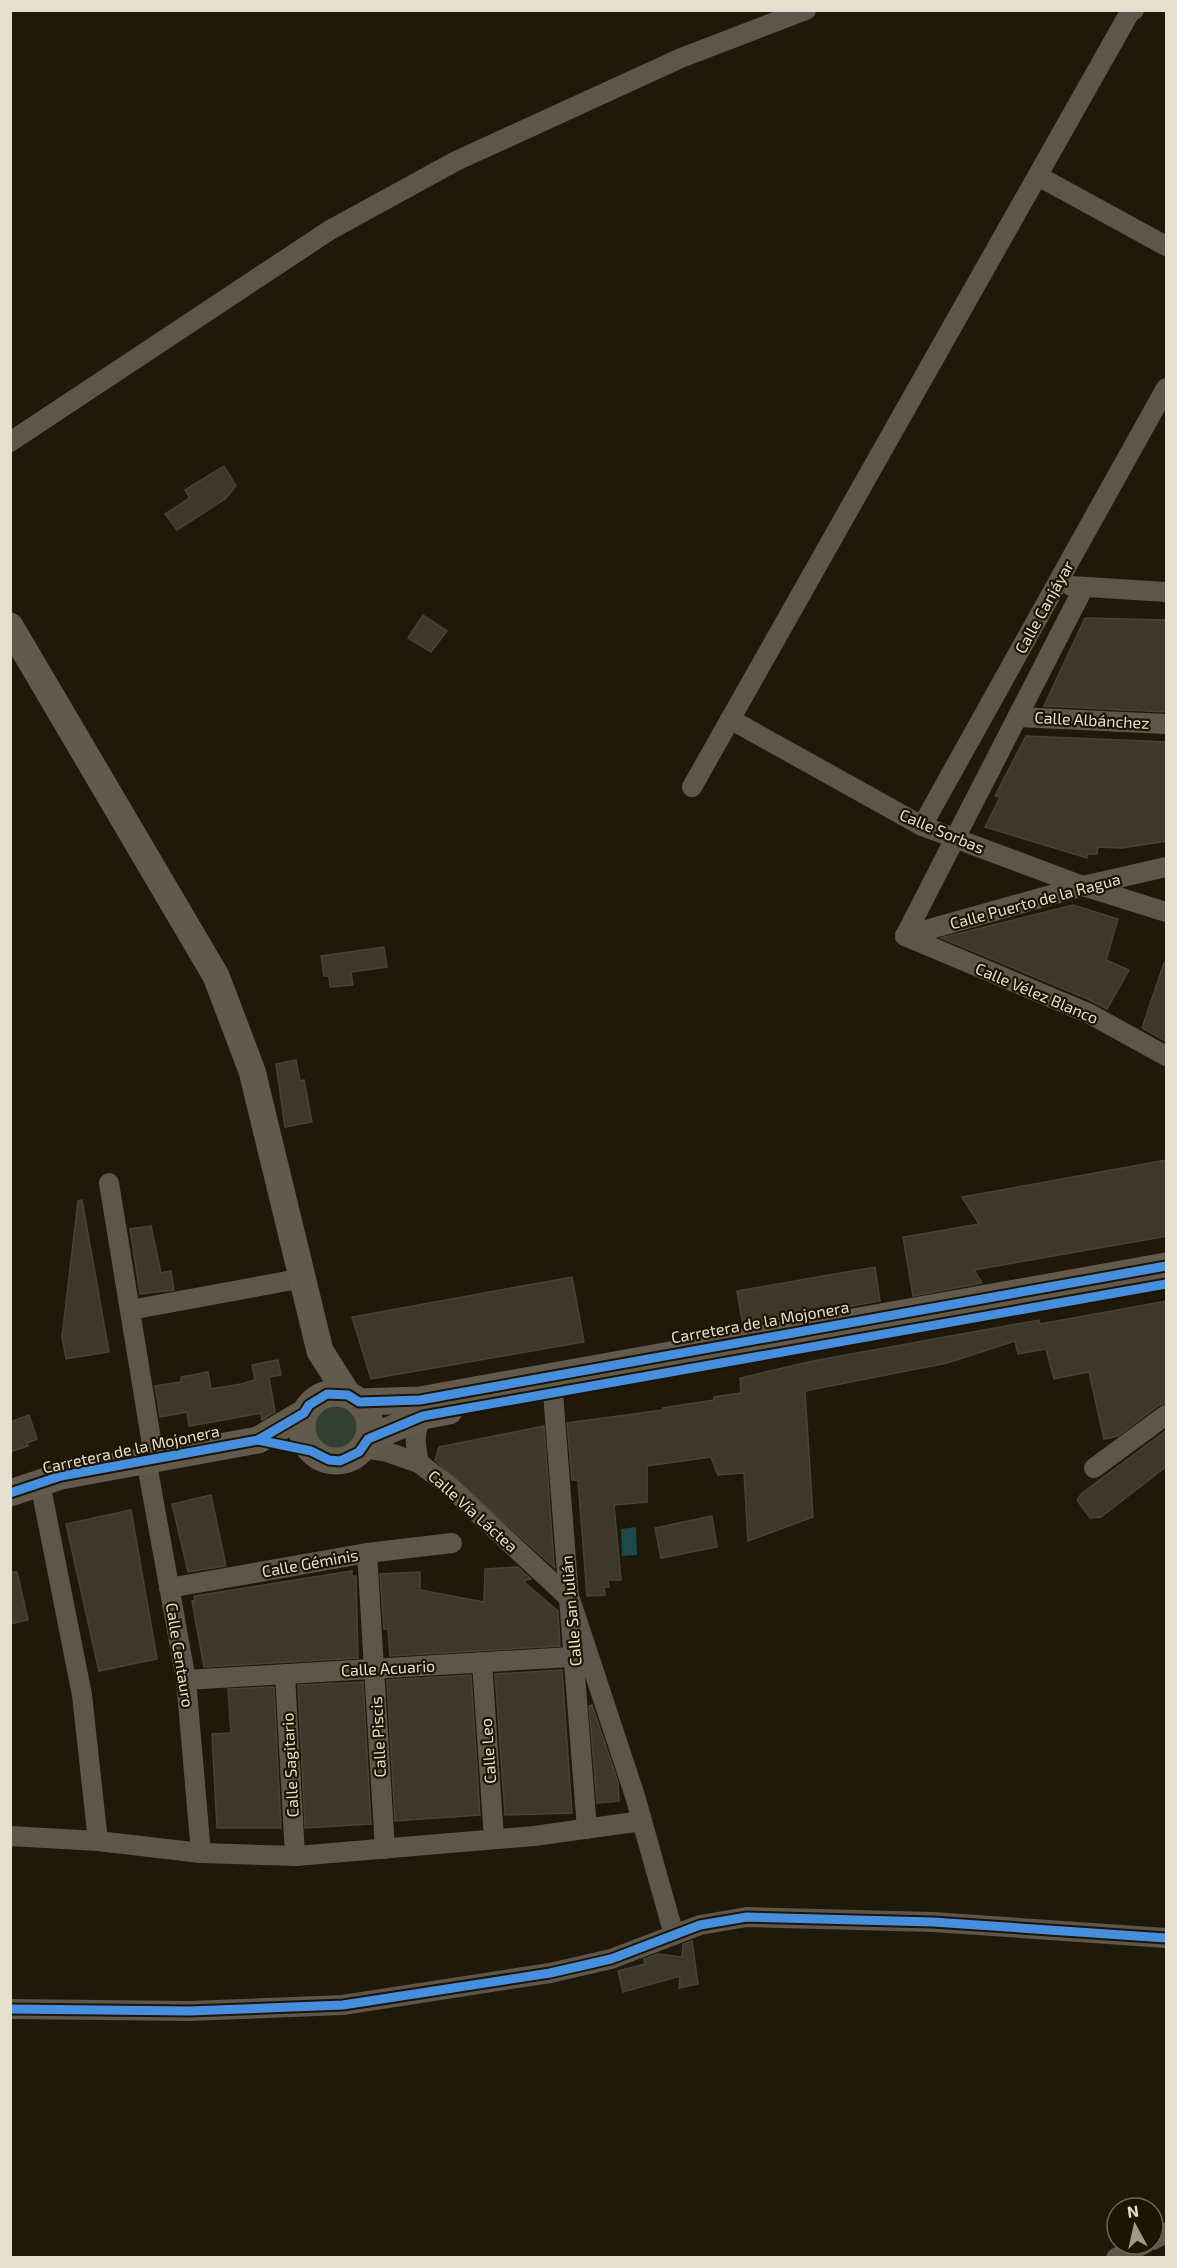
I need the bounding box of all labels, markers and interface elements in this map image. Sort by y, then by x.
street label: Calle Canjáyar [1010,557,1078,657]
street label: Calle Albánchez [1034,707,1150,732]
street label: Calle Sorbas [897,804,987,857]
street label: Calle Puerto de la Ragua [947,869,1122,932]
street label: Calle Vélez Blanco [973,958,1101,1027]
street label: Carretera de la Mojonera [669,1296,851,1348]
street label: Carretera de la Mojonera [41,1420,221,1478]
street label: Calle Vía Láctea [425,1466,522,1556]
street label: Calle Géminis [260,1545,360,1580]
street label: Calle San Julián [556,1555,585,1667]
street label: Calle Centauro [163,1601,198,1709]
street label: Calle Acuario [340,1656,436,1679]
street label: Calle Piscis [366,1696,389,1778]
street label: Calle Sagitario [277,1712,302,1818]
street label: Calle Leo [476,1718,499,1784]
north arrow [1105,2196,1165,2256]
text: N [1126,2200,1140,2221]

